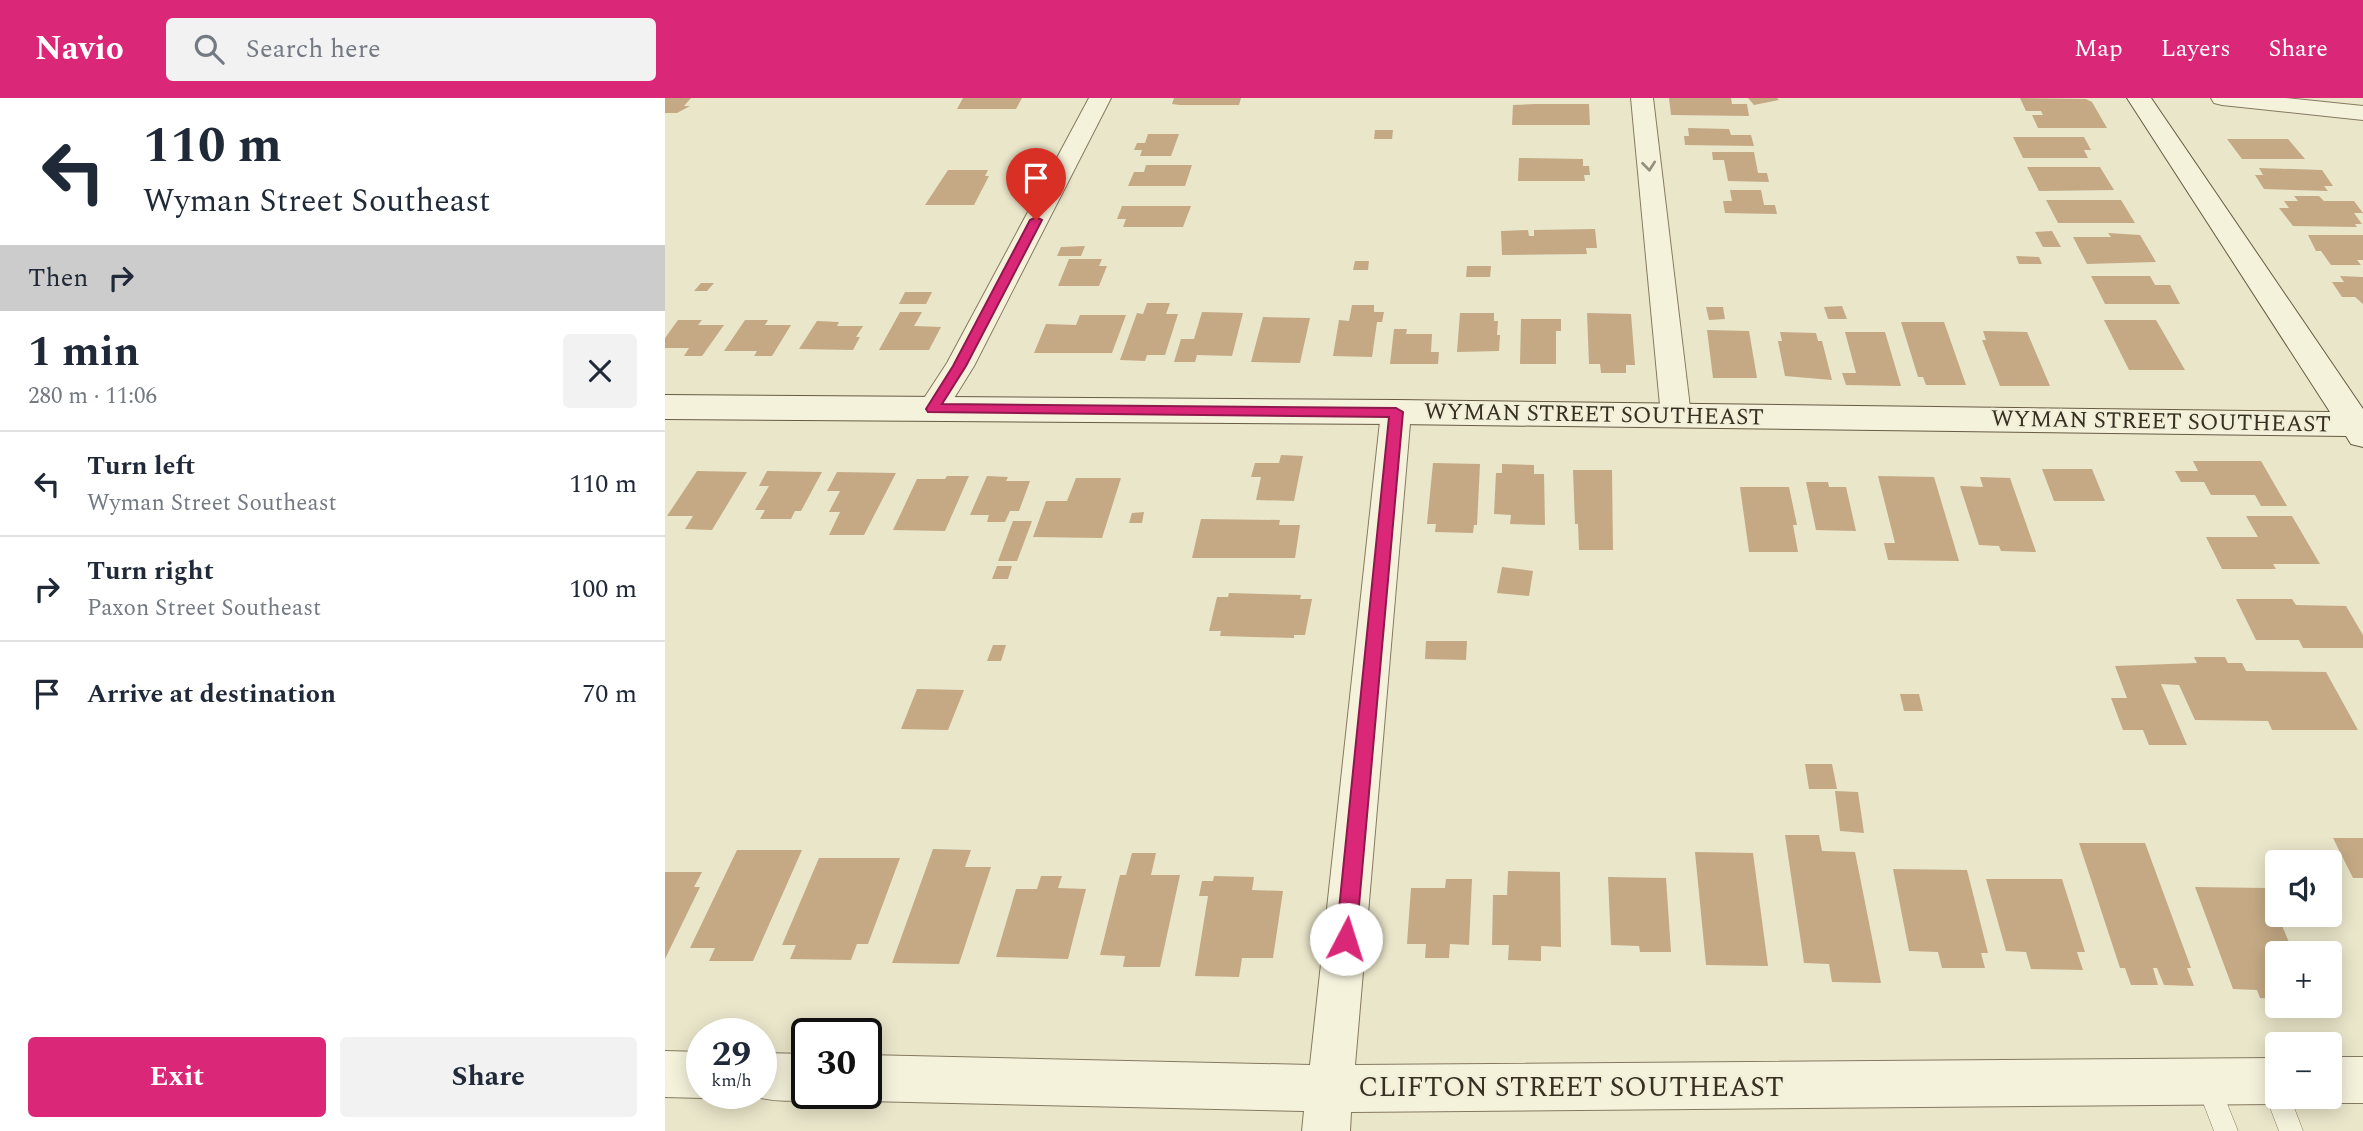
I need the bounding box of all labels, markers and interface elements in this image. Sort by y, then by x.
search box [166,18,656,81]
text: Navio [35,24,124,74]
text: Search here [246,29,381,69]
icon: search [190,30,228,68]
text: Map [2074,31,2123,67]
text: Layers [2161,31,2231,67]
text: Share [2269,31,2328,67]
text: 110 m [143,109,282,184]
icon: left [28,126,119,217]
pin [1006,148,1066,220]
icon: arrive [1017,159,1055,197]
one-way arrow [1642,160,1657,172]
text: Wyman Street Southeast [143,177,490,226]
text: Then [28,258,88,298]
icon: right [102,259,140,297]
text: 1 min [28,321,140,384]
button: close [563,334,637,408]
text: 280 m · 11:06 [28,379,157,414]
street label: WYMAN STREET SOUTHEAST [1424,395,1764,435]
street label: WYMAN STREET SOUTHEAST [1991,402,2331,442]
text: Turn left [87,446,195,486]
text: 110 m [569,464,637,504]
icon: left [28,465,66,503]
text: Wyman Street Southeast [87,486,337,521]
text: Turn right [87,551,214,591]
text: 100 m [569,569,637,609]
icon: right [28,570,66,608]
text: Paxon Street Southeast [87,591,321,626]
text: Arrive at destination [87,674,336,714]
text: 70 m [582,674,637,714]
icon: arrive [28,675,66,713]
map controls [2265,850,2342,1109]
button: sound [2265,850,2342,927]
position arrow [1309,902,1383,976]
button: + [2265,941,2342,1018]
speed limit sign: 30 [791,1018,882,1109]
text: 29 [712,1028,751,1081]
button: − [2265,1032,2342,1109]
button: Exit [28,1037,326,1117]
button: Share [340,1037,637,1117]
street label: CLIFTON STREET SOUTHEAST [1358,1066,1784,1109]
text: km/h [711,1067,752,1094]

